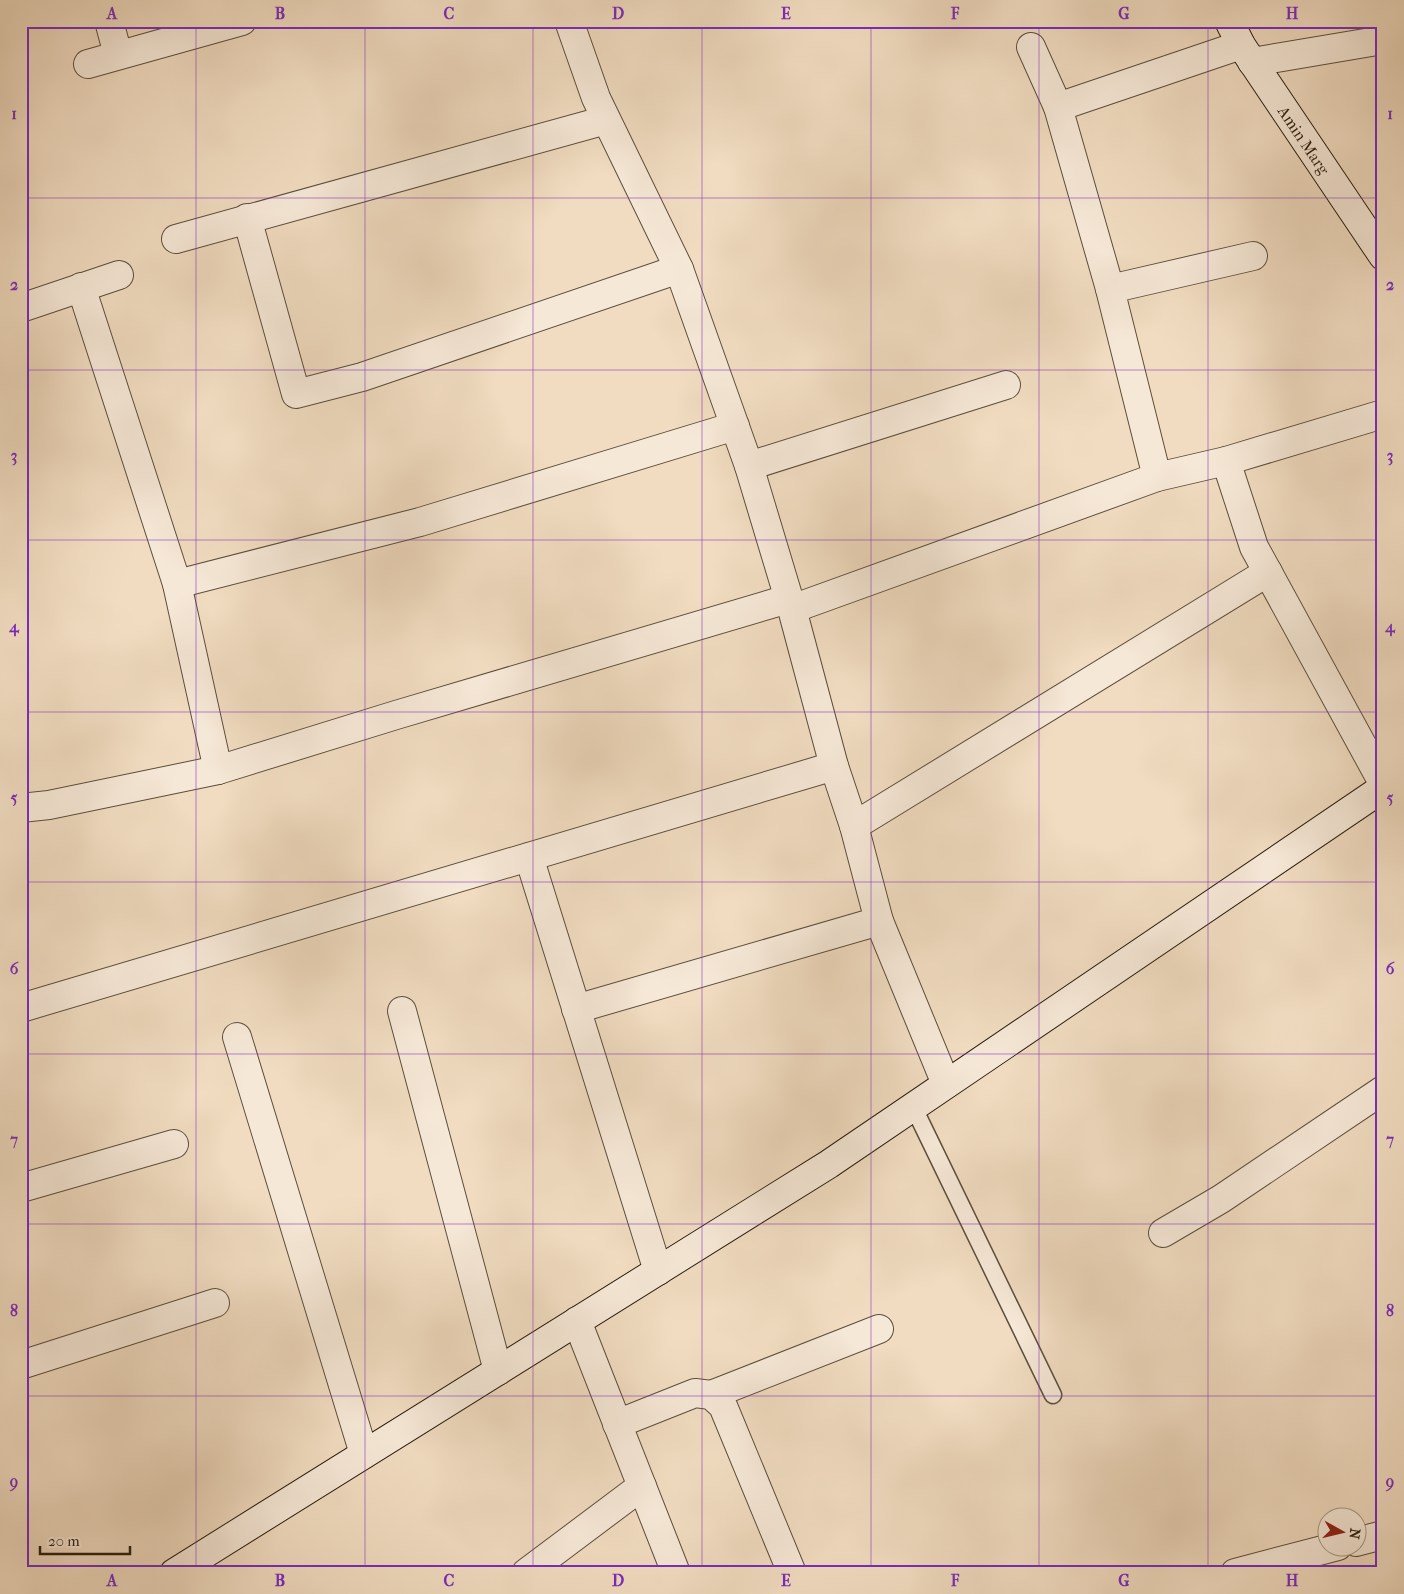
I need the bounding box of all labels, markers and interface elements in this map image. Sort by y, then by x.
text: A [106,4,118,23]
text: B [275,4,285,23]
text: C [444,4,455,23]
text: D [612,4,624,23]
text: E [781,4,791,23]
text: F [950,4,960,23]
text: G [1118,4,1130,23]
text: H [1286,4,1299,23]
street label: Amin Marg [1273,102,1334,178]
text: 1 [11,104,17,123]
text: 1 [1387,104,1393,123]
text: 2 [10,275,18,294]
text: 2 [1386,275,1394,294]
text: 3 [11,446,17,466]
text: 3 [1387,446,1393,466]
text: 4 [8,617,20,637]
text: 4 [1384,617,1396,637]
text: 5 [11,788,18,807]
text: 5 [1387,788,1394,807]
text: 6 [10,959,19,978]
text: 6 [1386,959,1395,978]
text: 7 [9,1130,18,1149]
text: 7 [1385,1130,1394,1149]
text: 8 [10,1301,18,1320]
text: 8 [1386,1301,1394,1320]
text: 9 [9,1472,18,1492]
text: 9 [1385,1472,1394,1492]
north arrow [1316,1506,1366,1556]
scale bar [40,1524,130,1556]
text: N [1345,1527,1364,1541]
text: 20 m [48,1532,80,1550]
text: A [106,1571,118,1590]
text: B [275,1571,285,1590]
text: C [444,1571,455,1590]
text: D [612,1571,624,1590]
text: E [781,1571,791,1590]
text: F [950,1571,960,1590]
text: G [1118,1571,1130,1590]
text: H [1286,1571,1299,1590]

